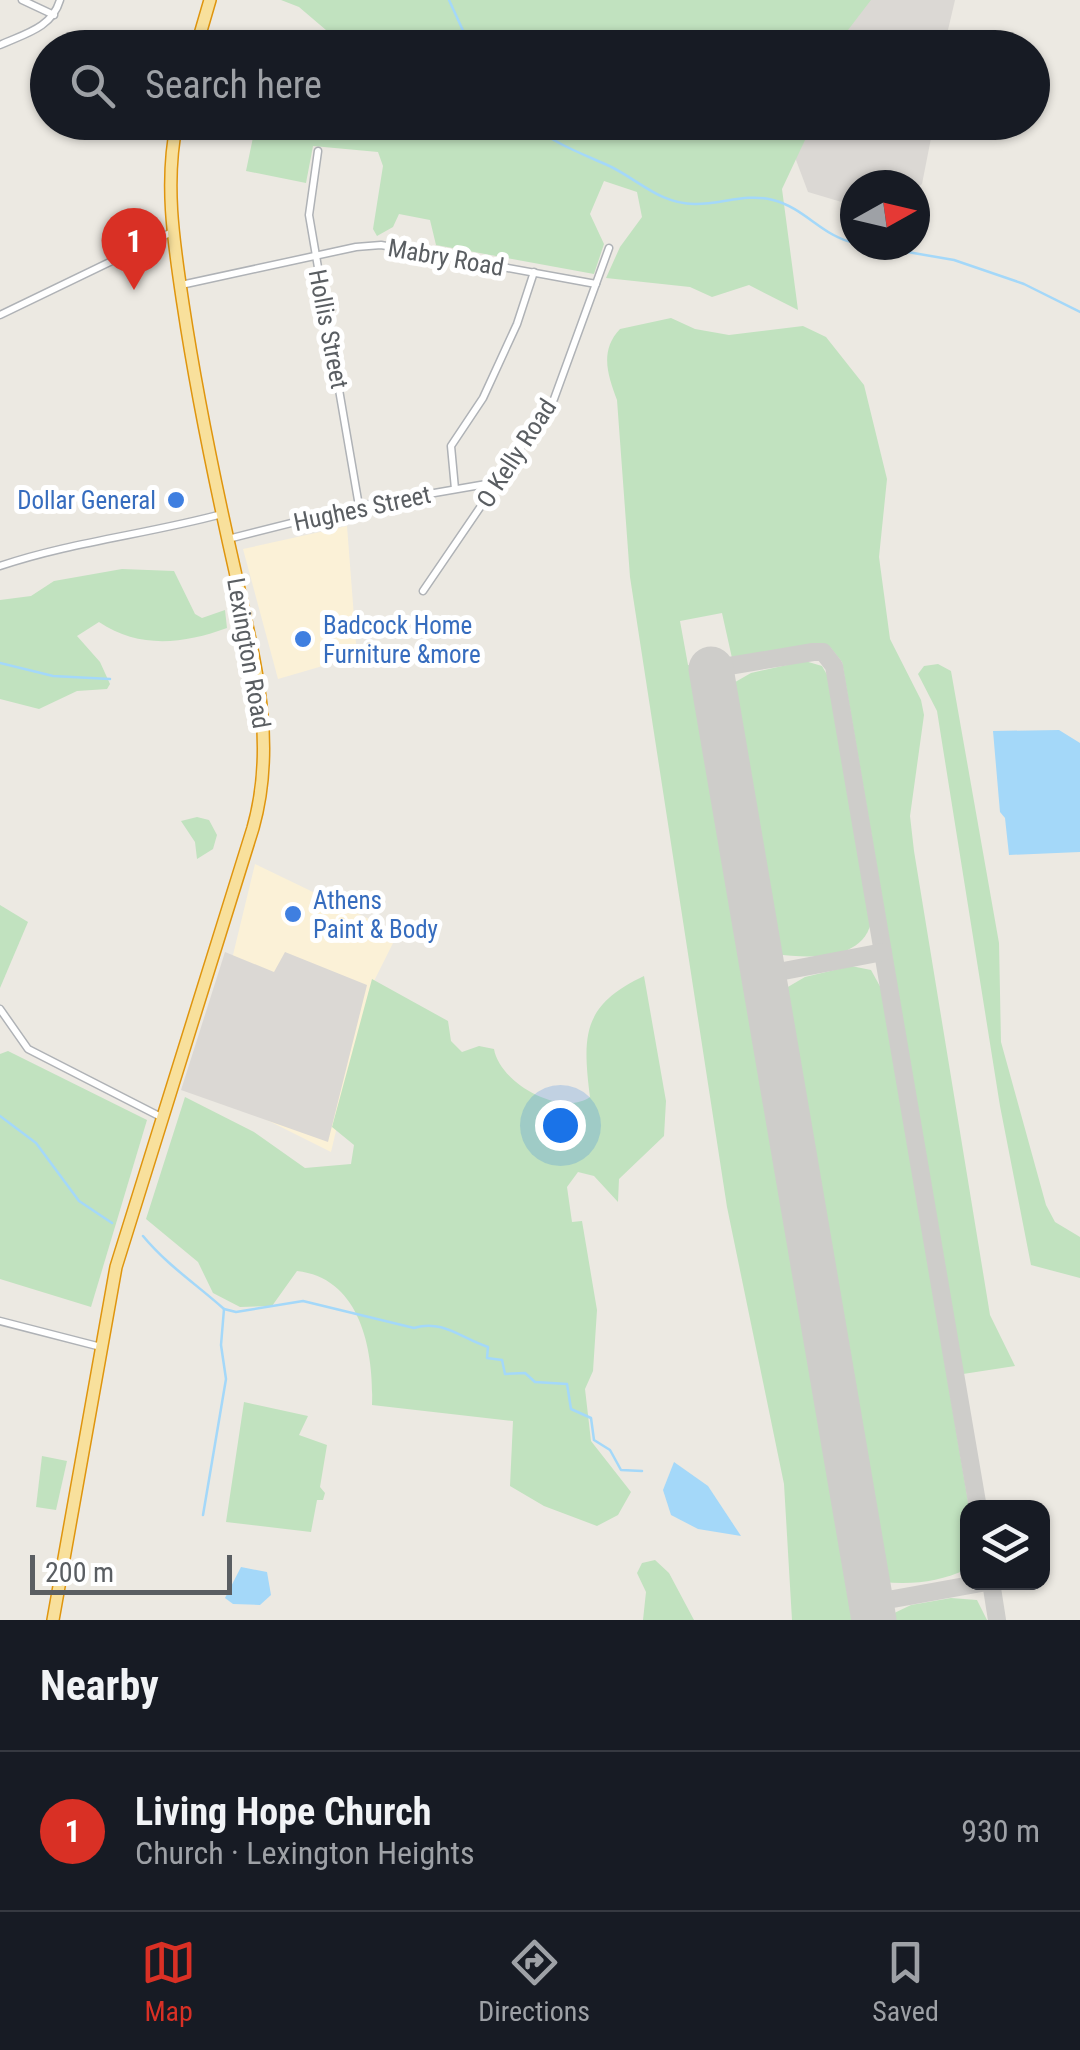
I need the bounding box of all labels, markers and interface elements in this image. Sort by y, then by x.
search box [30,30,1050,140]
icon: search [65,58,120,113]
text: Search here [145,63,322,107]
north arrow [840,170,930,260]
pin: 1 [102,208,166,290]
street label: Mabry Road [386,233,506,282]
street label: Hollis Street [303,267,354,391]
street label: O Kelly Road [471,394,562,513]
street label: Hughes Street [291,480,433,537]
place label: Dollar General [17,486,156,515]
marker: Dollar General [165,489,187,511]
street label: Lexington Road [221,575,276,731]
place label: Badcock Home Furniture &more [323,611,481,669]
marker: Badcock Home Furniture &more [292,628,314,650]
place label: Athens Paint & Body [313,886,438,944]
marker: Athens Paint & Body [282,903,304,925]
your location [535,1100,586,1151]
map controls [960,1500,1050,1590]
button: layers [960,1500,1050,1590]
scale bar [30,1550,232,1594]
text: 200 m [45,1556,114,1589]
text: Nearby [40,1661,159,1710]
text: Living Hope Church [135,1790,431,1834]
text: 1 [64,1812,81,1850]
text: 930 m [961,1812,1040,1850]
text: Church · Lexington Heights [135,1834,475,1872]
tab: Map [141,1935,196,2028]
tab: Directions [478,1935,590,2028]
tab: Saved [872,1935,939,2028]

